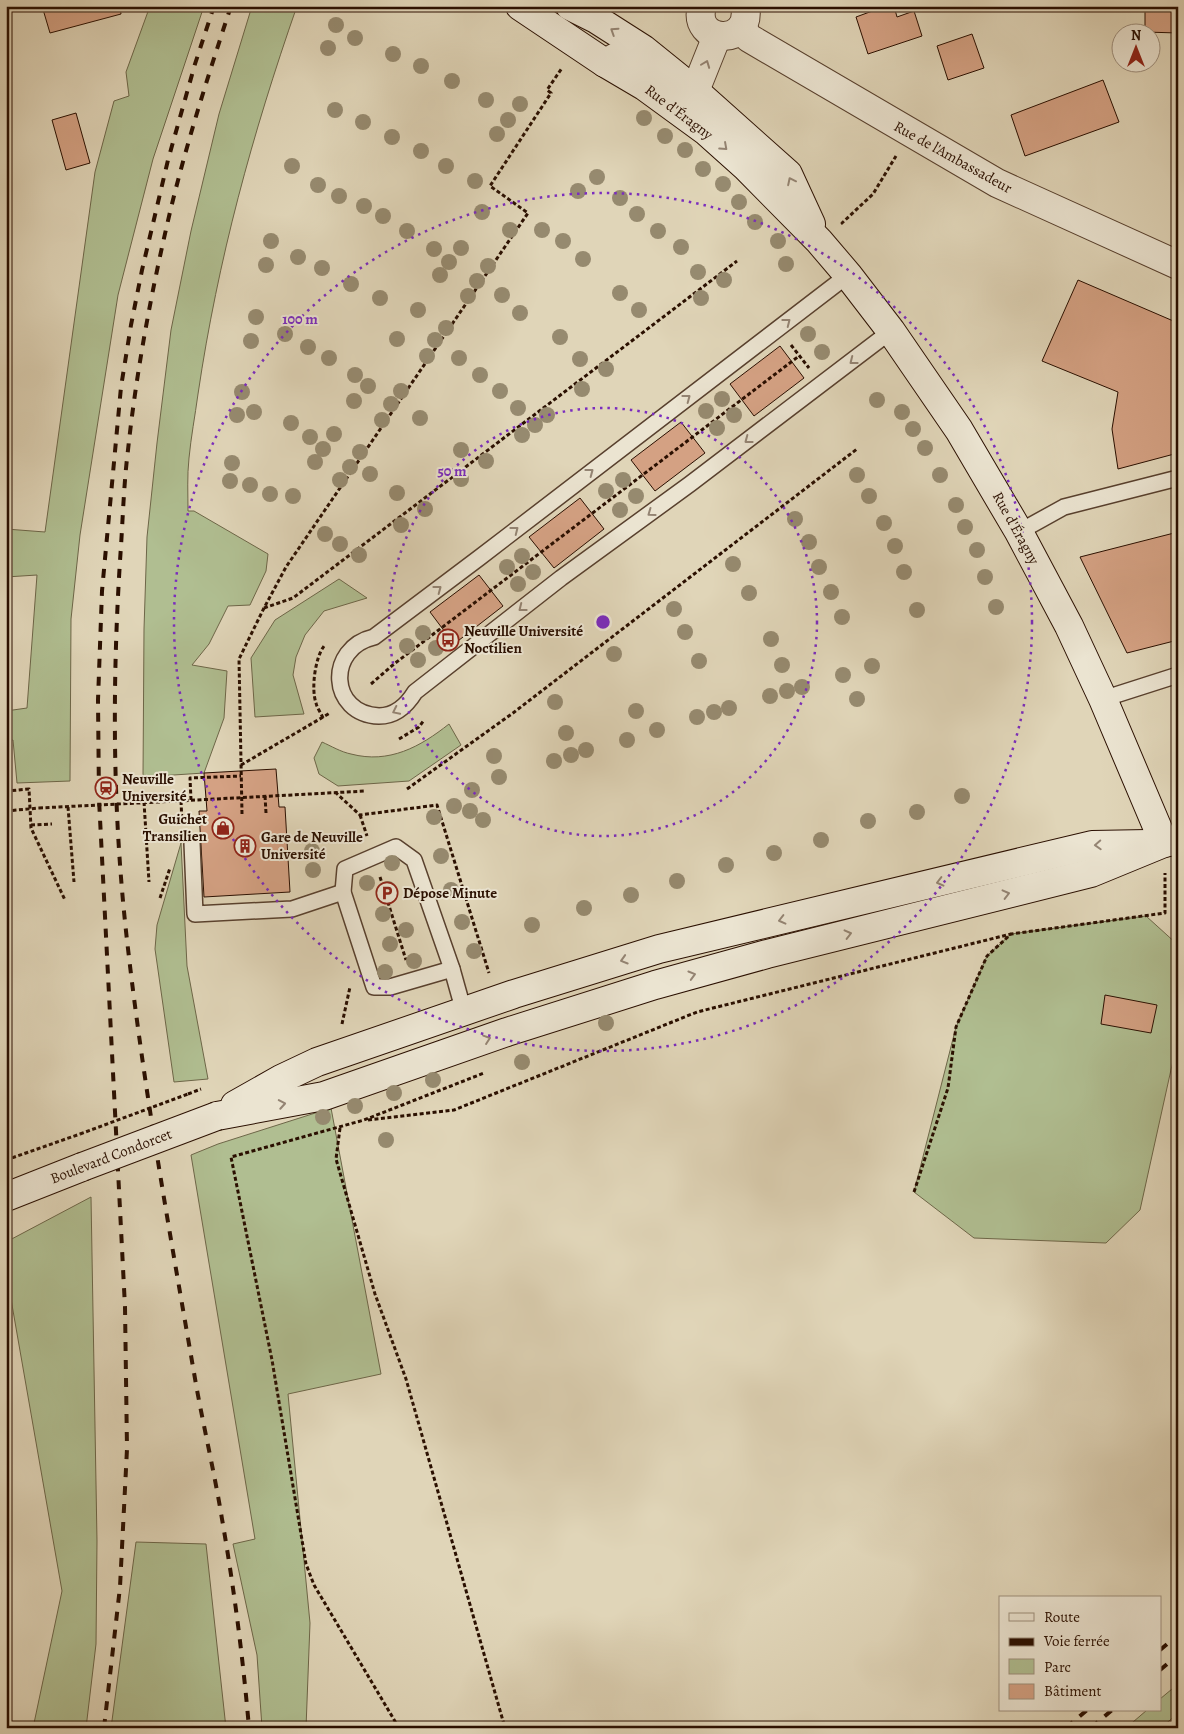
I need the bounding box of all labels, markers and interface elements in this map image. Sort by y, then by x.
north arrow [1112,22,1162,72]
text: N [1131,26,1141,45]
one-way arrow [610,28,620,37]
one-way arrow [700,60,710,68]
street label: Rue d'Éragny [641,80,717,144]
street label: Rue de l'Ambassadeur [890,116,1016,198]
one-way arrow [719,141,728,150]
one-way arrow [787,177,797,186]
text: 100 m [282,309,318,329]
one-way arrow [781,319,790,327]
one-way arrow [849,355,858,364]
one-way arrow [681,395,691,404]
one-way arrow [744,434,754,443]
text: 50 m [437,461,467,481]
one-way arrow [584,469,593,477]
street label: Rue d'Éragny [988,488,1044,568]
one-way arrow [647,507,656,516]
one-way arrow [510,526,519,535]
one-way arrow [432,586,442,595]
one-way arrow [519,603,528,611]
centre of rings [594,613,612,631]
place label: Neuville Université Noctilien [464,621,583,658]
bus stop icon: Neuville Université Noctilien [436,628,460,652]
one-way arrow [392,704,401,715]
place label: Neuville Université [122,769,187,806]
station icon: Neuville Université [94,776,118,800]
place label: Guichet Transilien [143,809,208,846]
shop icon: Guichet Transilien [211,816,235,840]
place label: Gare de Neuville Université [261,827,363,864]
building icon: Gare de Neuville Université [233,834,257,858]
one-way arrow [1094,840,1102,851]
one-way arrow [935,876,944,887]
parking icon: Dépose Minute [375,881,399,905]
place label: Dépose Minute [403,883,497,903]
one-way arrow [1001,889,1010,900]
one-way arrow [777,914,786,925]
one-way arrow [844,929,853,940]
one-way arrow [621,954,629,964]
one-way arrow [687,970,696,981]
one-way arrow [482,1035,490,1045]
one-way arrow [278,1099,287,1109]
street label: Boulevard Condorcet [47,1124,175,1188]
legend [999,1596,1162,1712]
text: Route [1044,1607,1080,1627]
text: Voie ferrée [1043,1631,1110,1651]
text: Parc [1044,1657,1071,1677]
text: Bâtiment [1044,1681,1102,1701]

